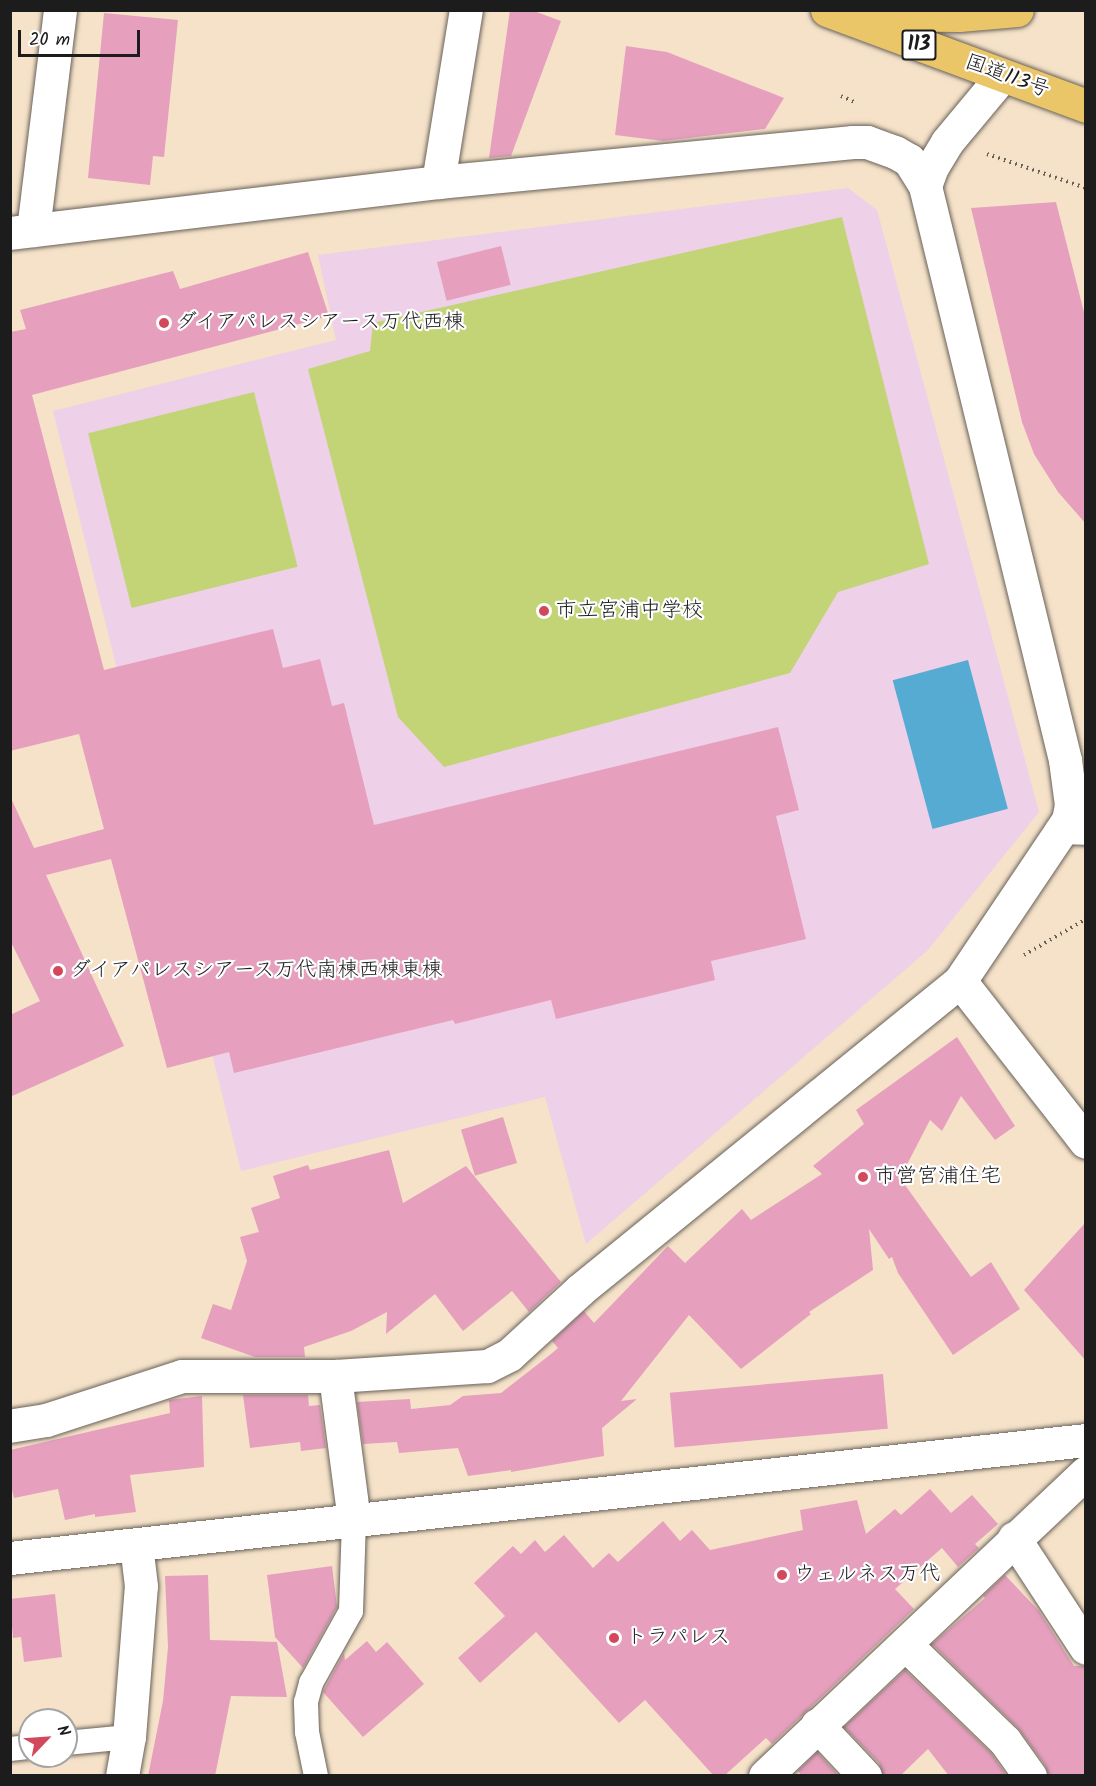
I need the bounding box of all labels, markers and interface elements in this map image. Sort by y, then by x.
scale bar [21,18,142,56]
text: 20 m [29,26,70,55]
road number: 113 [901,28,937,62]
street label: 国道113号 [961,50,1053,104]
place label: ダイアパレスシアース万代西棟 [176,310,469,336]
marker: ダイアパレスシアース万代西棟 [157,316,171,330]
place label: 市立宮浦中学校 [556,598,703,624]
marker: 市立宮浦中学校 [537,604,551,618]
place label: ダイアパレスシアース万代南棟西棟東棟 [70,958,447,984]
marker: ダイアパレスシアース万代南棟西棟東棟 [51,964,65,978]
place label: 市営宮浦住宅 [875,1164,1001,1190]
marker: 市営宮浦住宅 [856,1170,870,1184]
place label: ウェルネス万代 [794,1562,941,1588]
marker: ウェルネス万代 [775,1568,789,1582]
place label: トラパレス [626,1625,731,1651]
marker: トラパレス [607,1631,621,1645]
north arrow [18,1708,78,1768]
text: N [49,1721,76,1741]

